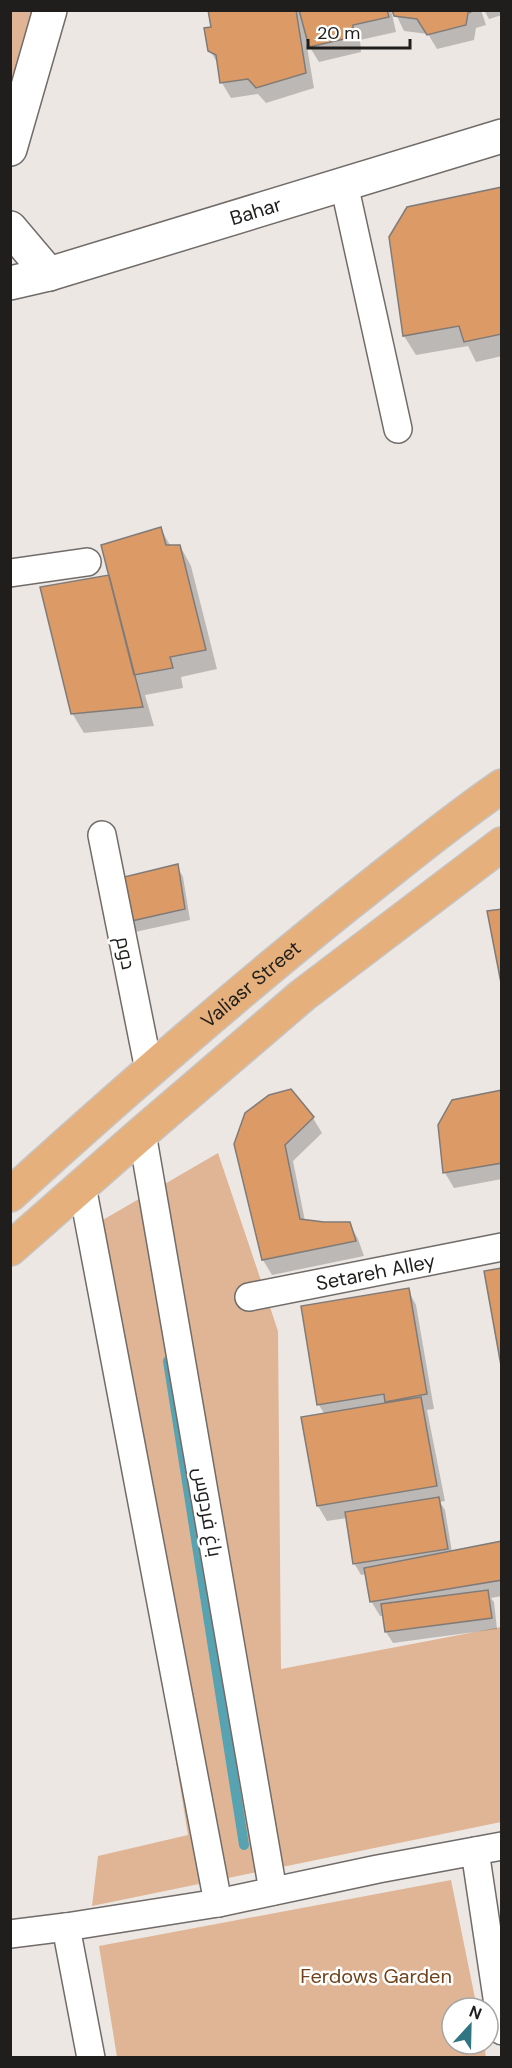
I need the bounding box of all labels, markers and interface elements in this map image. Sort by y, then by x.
scale bar [308,12,410,50]
text: 20 m [317,21,360,45]
street label: Bahar [227,191,285,231]
street label: دوم [109,934,142,972]
street label: Valiasr Street [195,935,306,1034]
street label: Setareh Alley [314,1248,437,1296]
street label: باغ فردوس [186,1465,229,1559]
park label: Ferdows Garden [300,1963,452,1989]
north arrow [440,1996,500,2056]
text: N [466,2001,485,2024]

